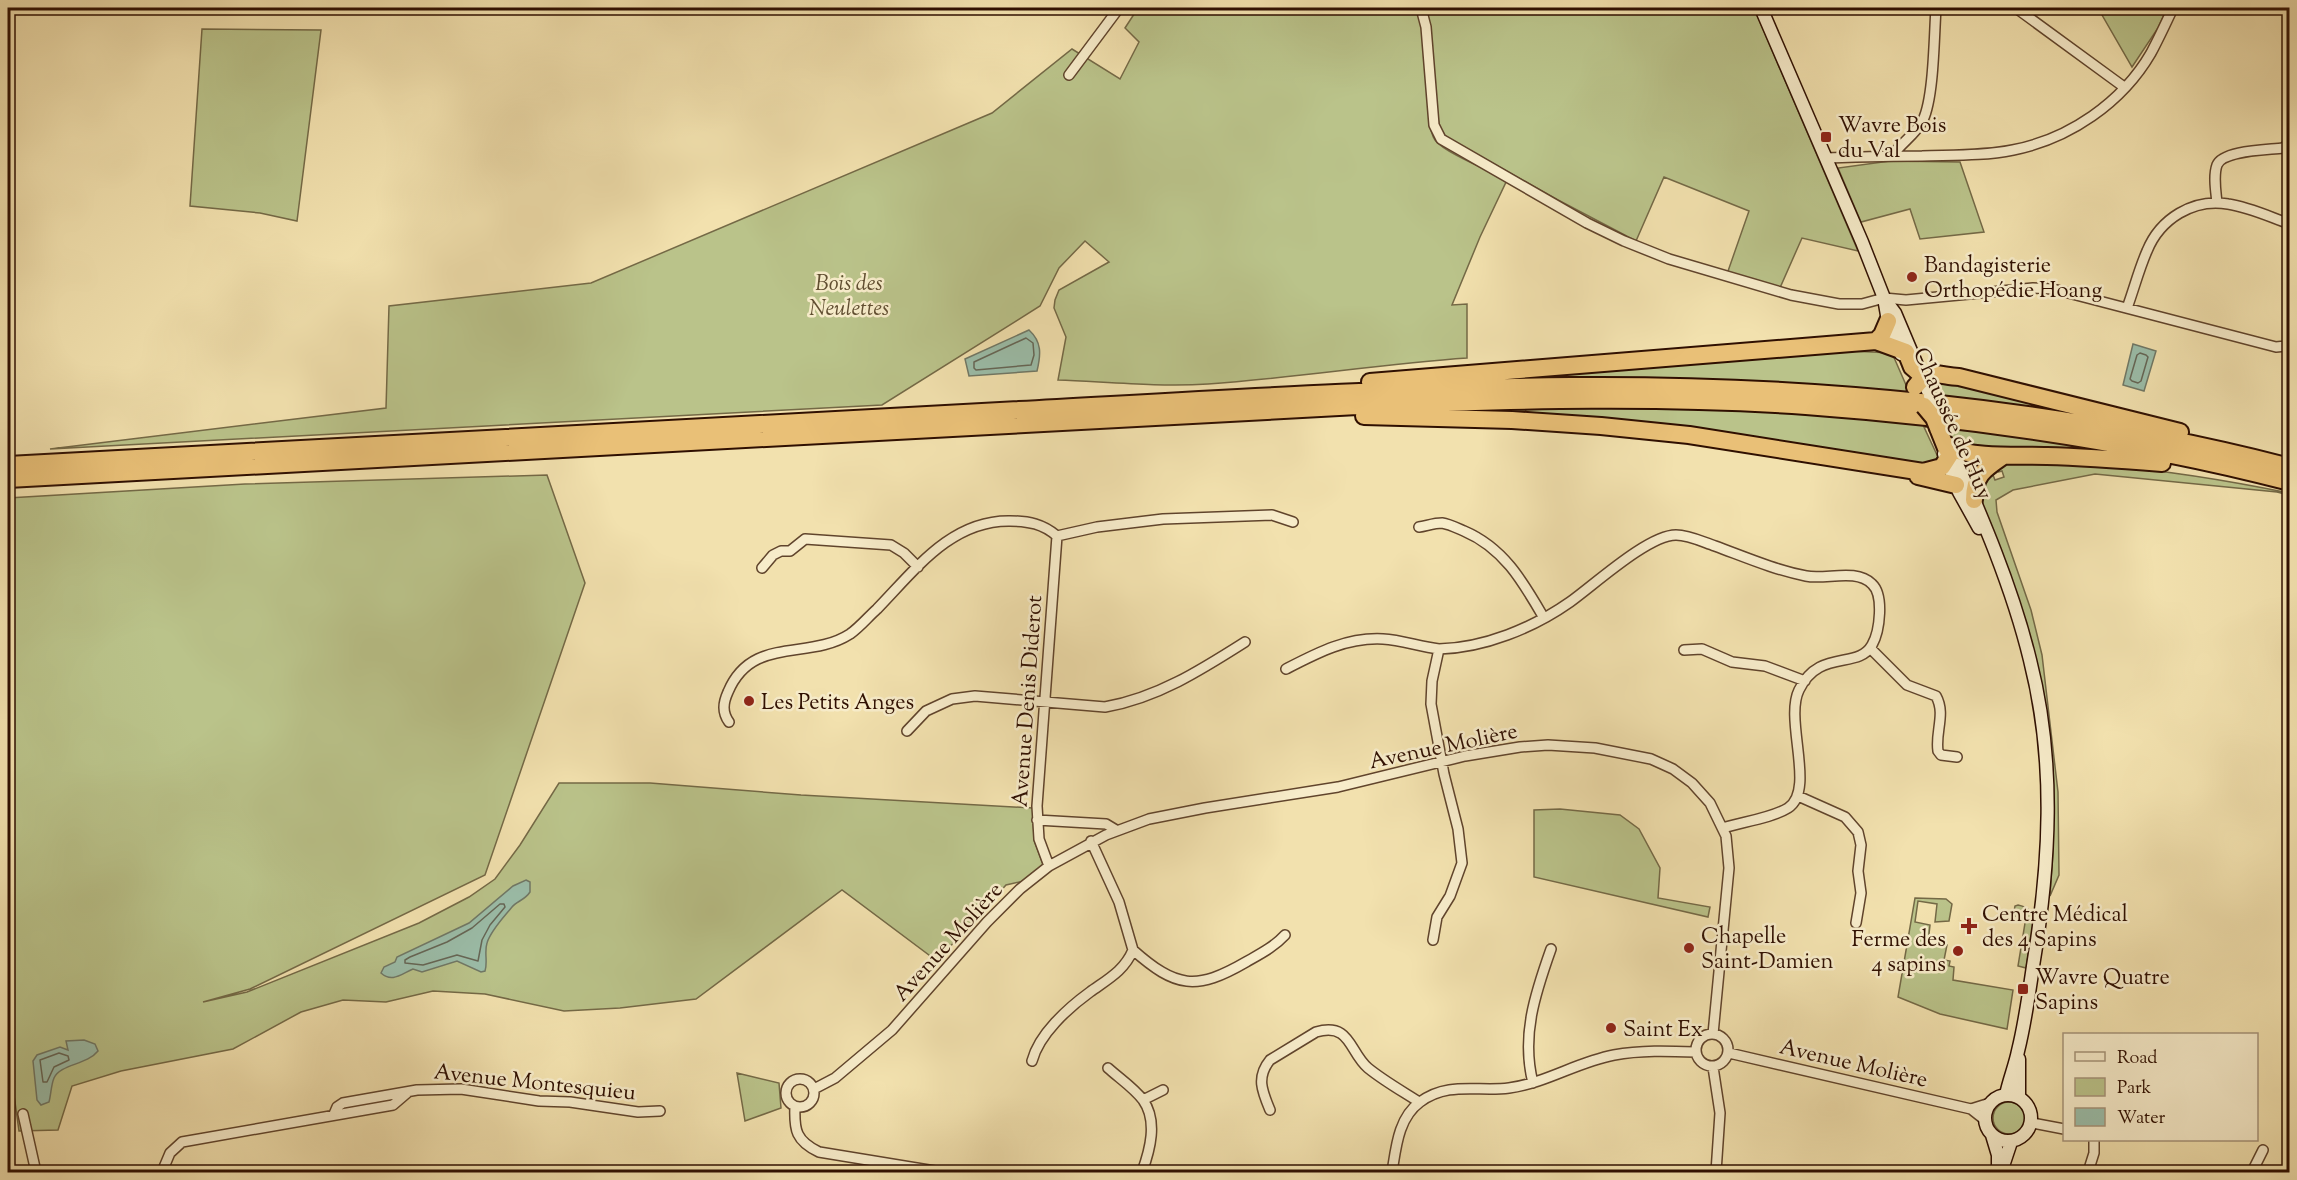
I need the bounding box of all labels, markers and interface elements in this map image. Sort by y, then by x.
place label: Wavre Bois du Val [1838,111,1946,168]
marker: Wavre Bois du Val [1819,130,1833,144]
place label: Bandagisterie Orthopédie Hoang [1924,251,2102,308]
park label: Bois des Neulettes [809,269,889,326]
marker: Bandagisterie Orthopédie Hoang [1905,270,1919,284]
street label: Chaussée de Huy [1903,343,1999,506]
street label: Avenue Denis Diderot [1006,594,1052,808]
place label: Les Petits Anges [761,688,914,720]
marker: Les Petits Anges [742,694,756,708]
street label: Avenue Molière [1366,717,1521,779]
street label: Avenue Molière [887,876,1012,1010]
place label: Centre Médical des 4 Sapins [1982,900,2128,957]
marker: Centre Médical des 4 Sapins [1960,917,1978,935]
place label: Chapelle Saint-Damien [1701,922,1833,979]
place label: Ferme des 4 sapins [1852,925,1946,982]
marker: Chapelle Saint-Damien [1682,941,1696,955]
marker: Ferme des 4 sapins [1951,944,1965,958]
place label: Wavre Quatre Sapins [2035,963,2170,1020]
marker: Wavre Quatre Sapins [2016,982,2030,996]
place label: Saint Ex [1623,1015,1703,1047]
marker: Saint Ex [1604,1021,1618,1035]
street label: Avenue Molière [1776,1032,1931,1098]
legend [2063,1033,2258,1141]
text: Road [2117,1046,2157,1072]
street label: Avenue Montesquieu [432,1057,638,1111]
text: Park [2117,1076,2152,1102]
text: Water [2117,1106,2166,1132]

